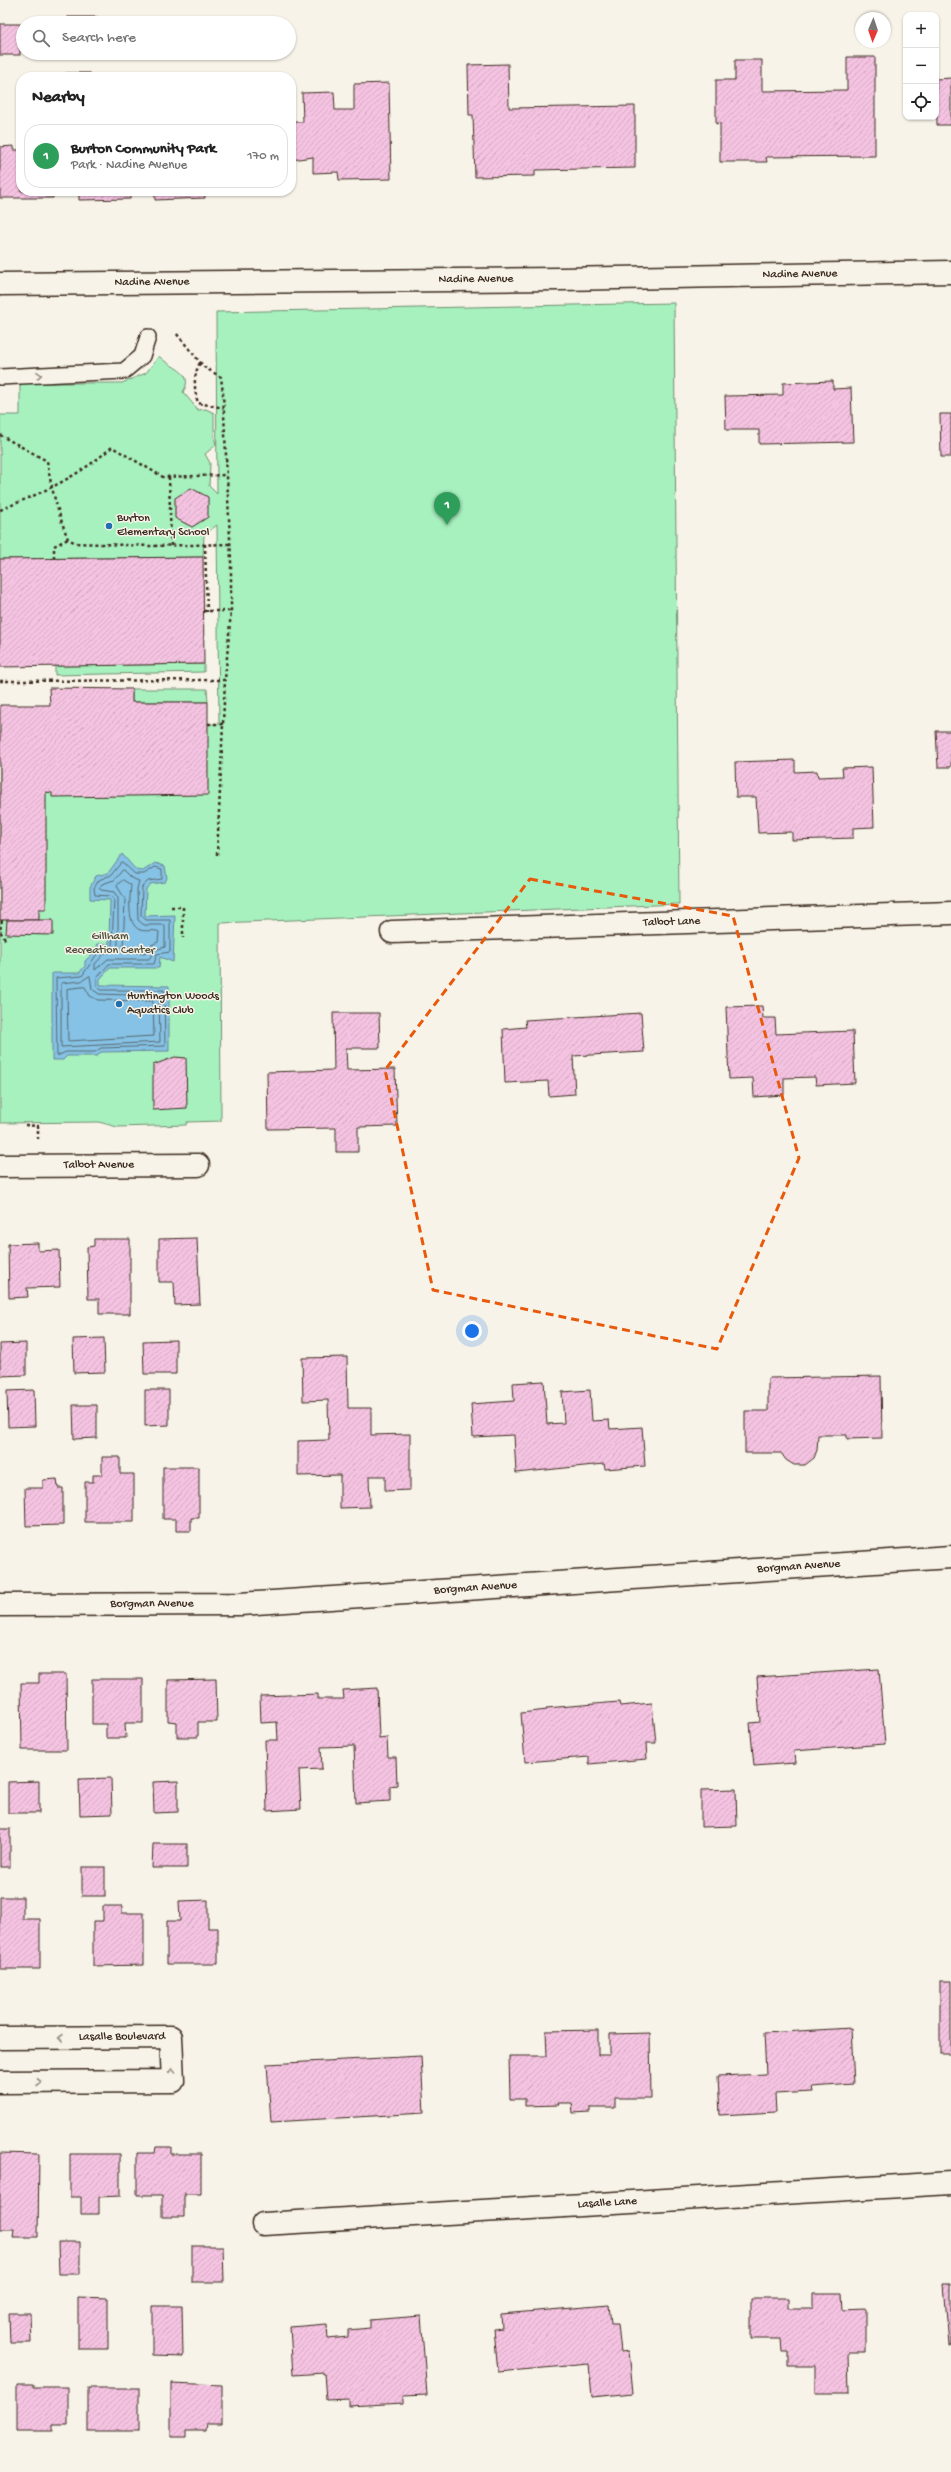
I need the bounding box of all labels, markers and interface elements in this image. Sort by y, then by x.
north arrow [855,12,891,48]
map controls [903,12,939,120]
button: + [903,12,939,48]
search box [16,16,296,60]
icon: search [30,27,52,49]
text: Search here [62,29,136,47]
button: − [903,48,939,84]
button: locate [903,84,939,120]
text: Nearby [32,88,85,108]
text: Burton Community Park [71,140,216,158]
text: 1 [43,149,49,164]
text: 170 m [247,149,279,164]
text: Park · Nadine Avenue [71,158,187,173]
street label: Nadine Avenue [762,267,838,282]
street label: Nadine Avenue [438,272,514,287]
street label: Nadine Avenue [114,275,190,290]
one-way arrow [36,371,42,379]
pin: 1 [434,492,460,525]
place label: Burton Elementary School [116,512,210,540]
marker: Burton Elementary School [104,521,114,531]
street label: Talbot Lane [642,914,701,930]
park label: Gillham Recreation Center [65,930,157,958]
place label: Huntington Woods Aquatics Club [127,990,220,1018]
marker: Huntington Woods Aquatics Club [114,999,124,1009]
street label: Talbot Avenue [63,1158,135,1173]
your location [462,1321,482,1341]
street label: Borgman Avenue [756,1557,842,1577]
street label: Borgman Avenue [432,1579,518,1598]
street label: Borgman Avenue [109,1597,194,1612]
street label: Lasalle Boulevard [79,2030,166,2045]
one-way arrow [58,2034,64,2042]
one-way arrow [168,2068,176,2074]
one-way arrow [36,2078,42,2086]
street label: Lasalle Lane [577,2195,638,2212]

